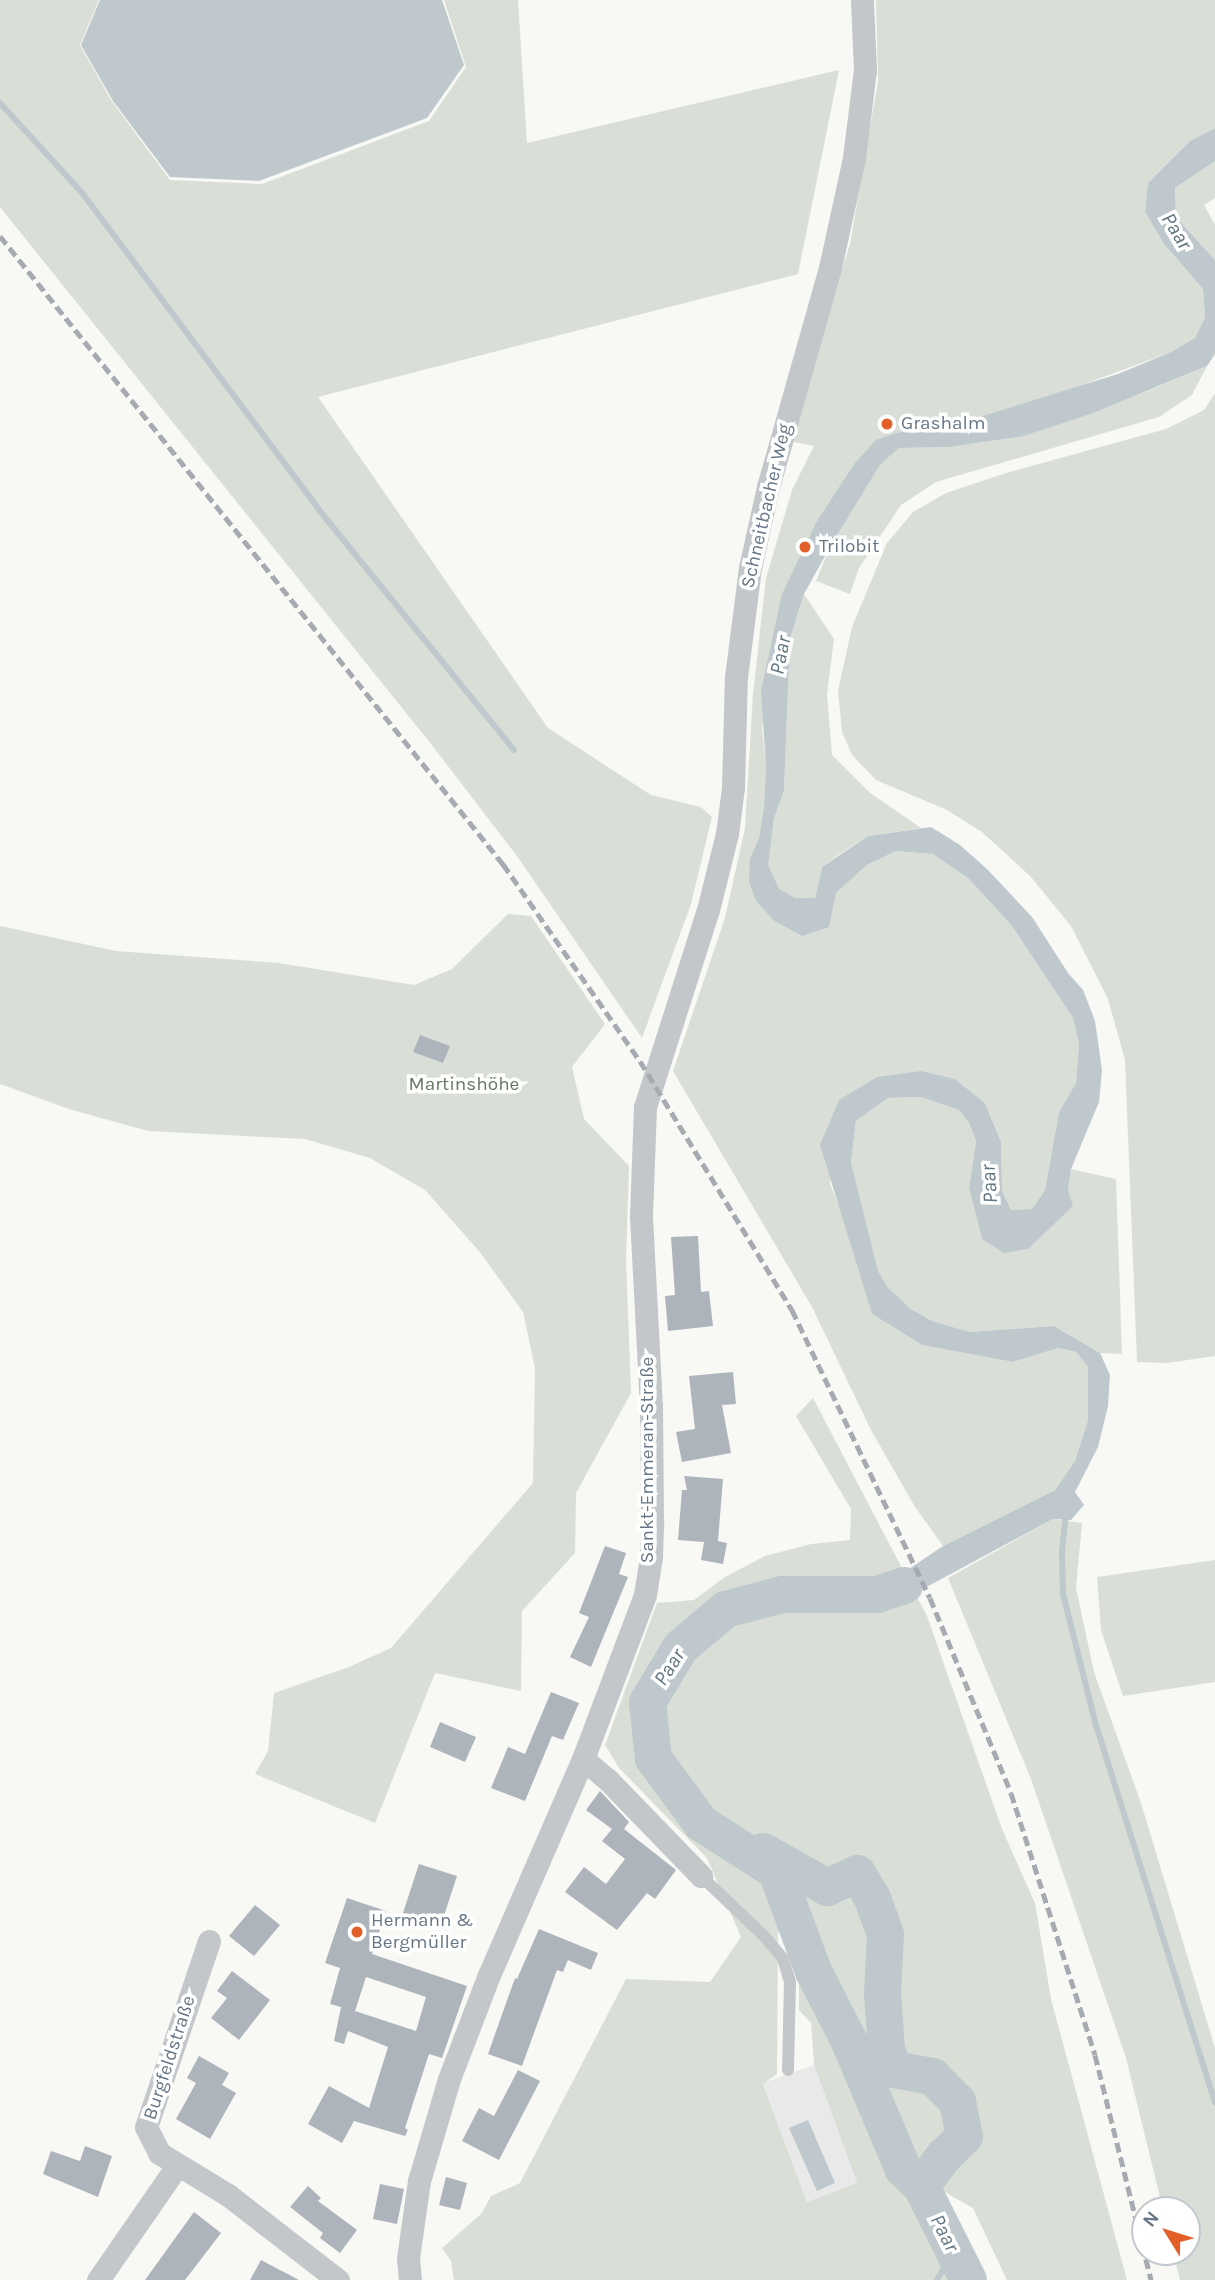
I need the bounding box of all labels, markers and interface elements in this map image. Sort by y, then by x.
water label: Paar [1156,208,1198,254]
place label: Grashalm [901,413,986,435]
marker: Grashalm [879,416,895,432]
street label: Schneitbacher Weg [737,422,797,590]
place label: Trilobit [819,536,879,558]
marker: Trilobit [797,539,813,555]
water label: Paar [764,634,796,676]
park label: Martinshöhe [409,1074,519,1096]
water label: Paar [975,1164,1003,1204]
street label: Sankt-Emmeran-Straße [637,1357,659,1563]
water label: Paar [648,1644,690,1690]
place label: Hermann & Bergmüller [371,1910,473,1954]
marker: Hermann & Bergmüller [349,1924,365,1940]
street label: Burgfeldstraße [139,1993,201,2123]
north arrow [1131,2196,1201,2266]
text: N [1138,2207,1164,2231]
water label: Paar [925,2210,965,2256]

